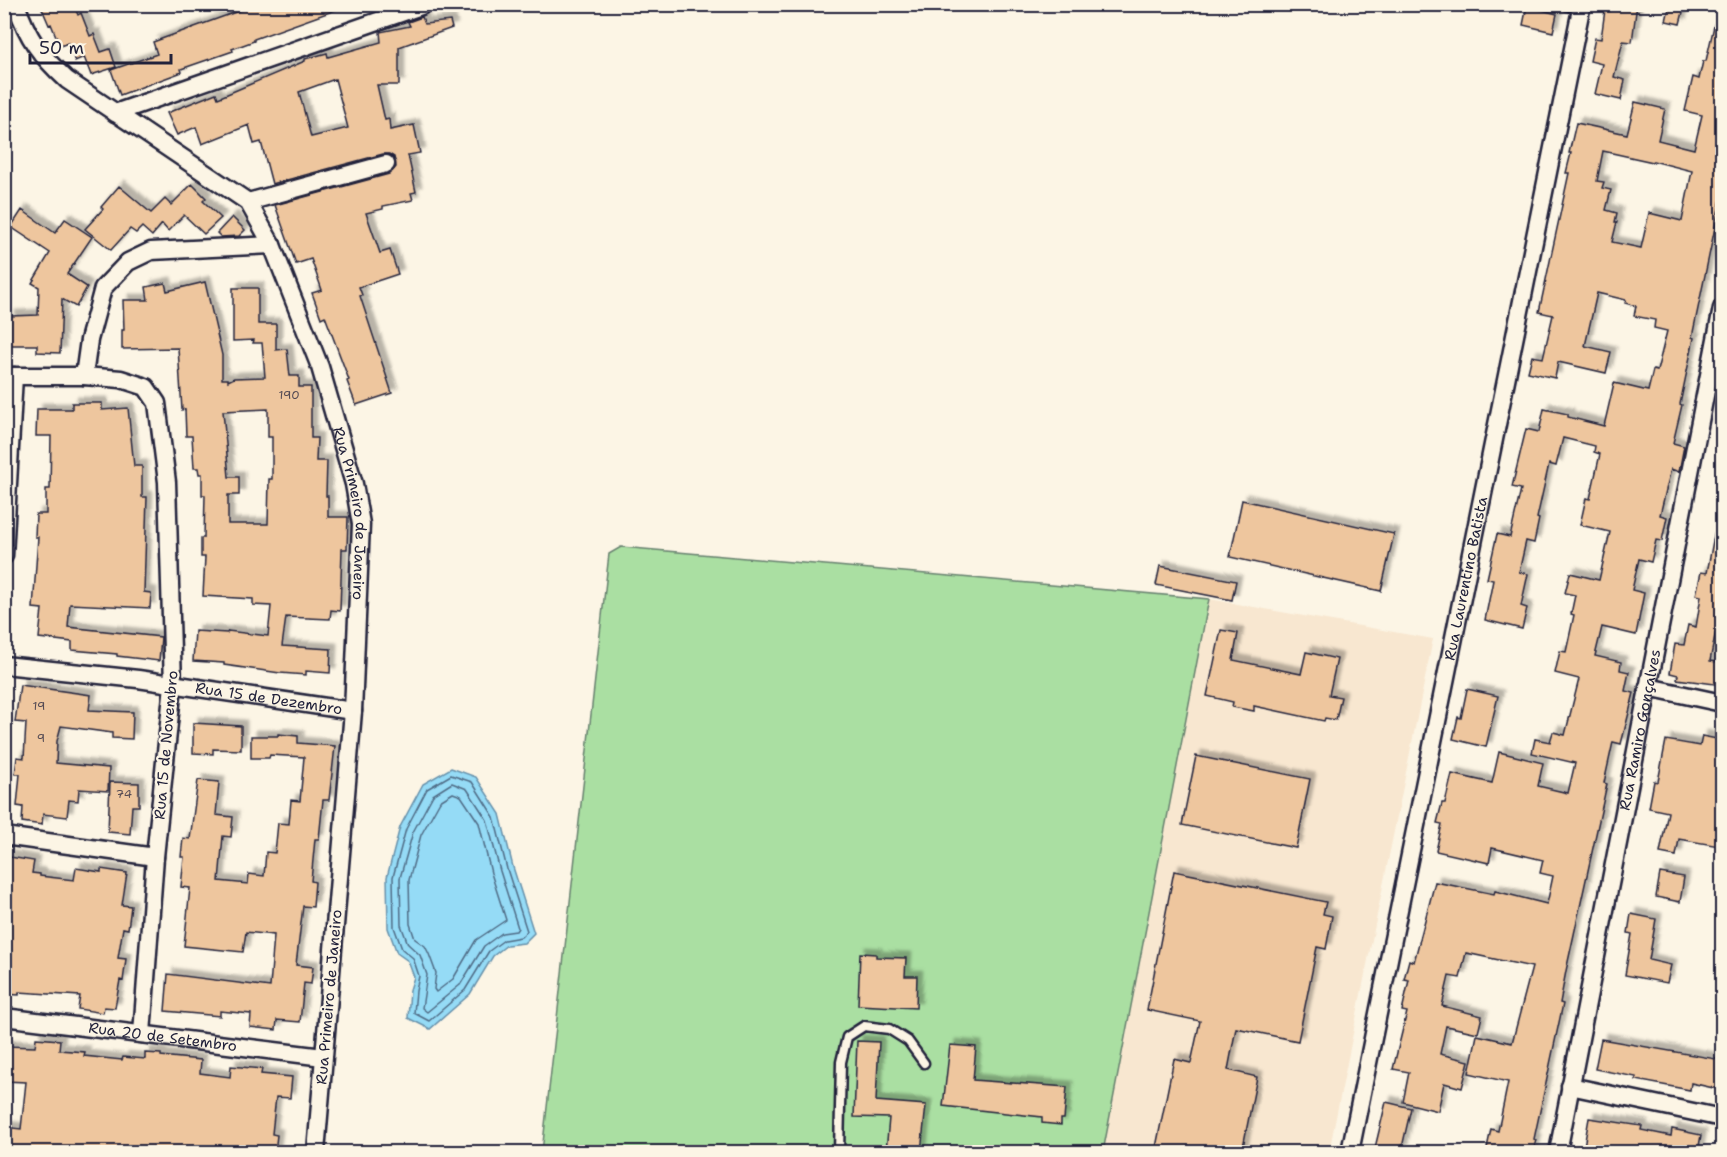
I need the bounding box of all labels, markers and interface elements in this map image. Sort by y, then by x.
scale bar [30,27,171,65]
text: 50 m [39,36,84,60]
house number: 190 [278,387,300,403]
street label: Rua Primeiro de Janeiro [328,424,371,600]
street label: Rua Laurentino Batista [1440,494,1492,662]
street label: Rua Ramiro Gonçalves [1615,648,1665,812]
street label: Rua 15 de Novembro [150,670,182,820]
street label: Rua 15 de Dezembro [194,678,344,719]
house number: 19 [33,698,45,714]
house number: 9 [37,730,45,746]
house number: 74 [116,786,132,802]
street label: Rua Primeiro de Janeiro [311,909,347,1085]
street label: Rua 20 de Setembro [87,1018,238,1056]

